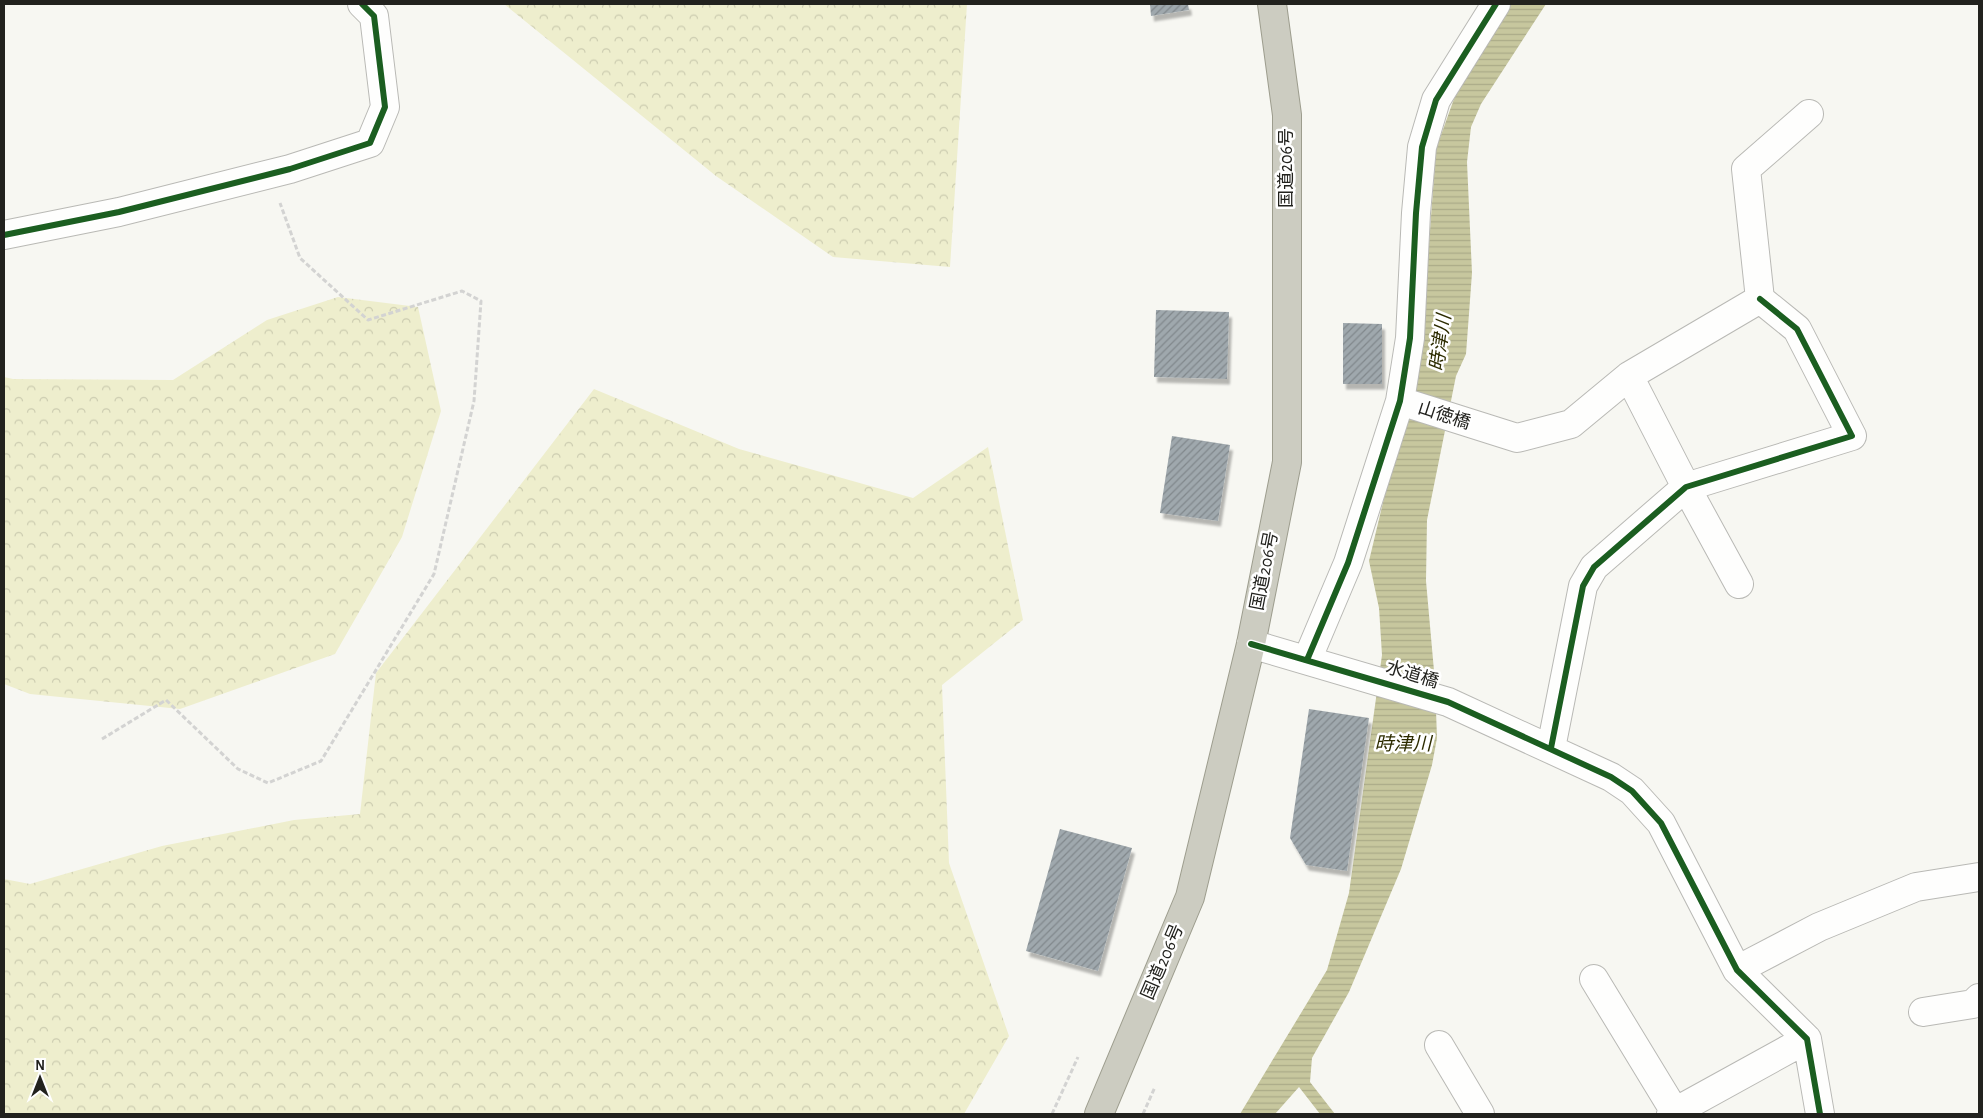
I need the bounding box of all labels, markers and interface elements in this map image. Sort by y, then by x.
street label: 国道206号 [1276,128,1296,208]
water label: 時津川 [1427,311,1455,373]
street label: 山徳橋 [1416,397,1473,433]
street label: 国道206号 [1247,530,1281,612]
street label: 水道橋 [1384,657,1441,692]
water label: 時津川 [1374,734,1433,754]
street label: 国道206号 [1137,921,1187,1002]
north arrow [15,1053,65,1103]
text: N [35,1059,45,1073]

